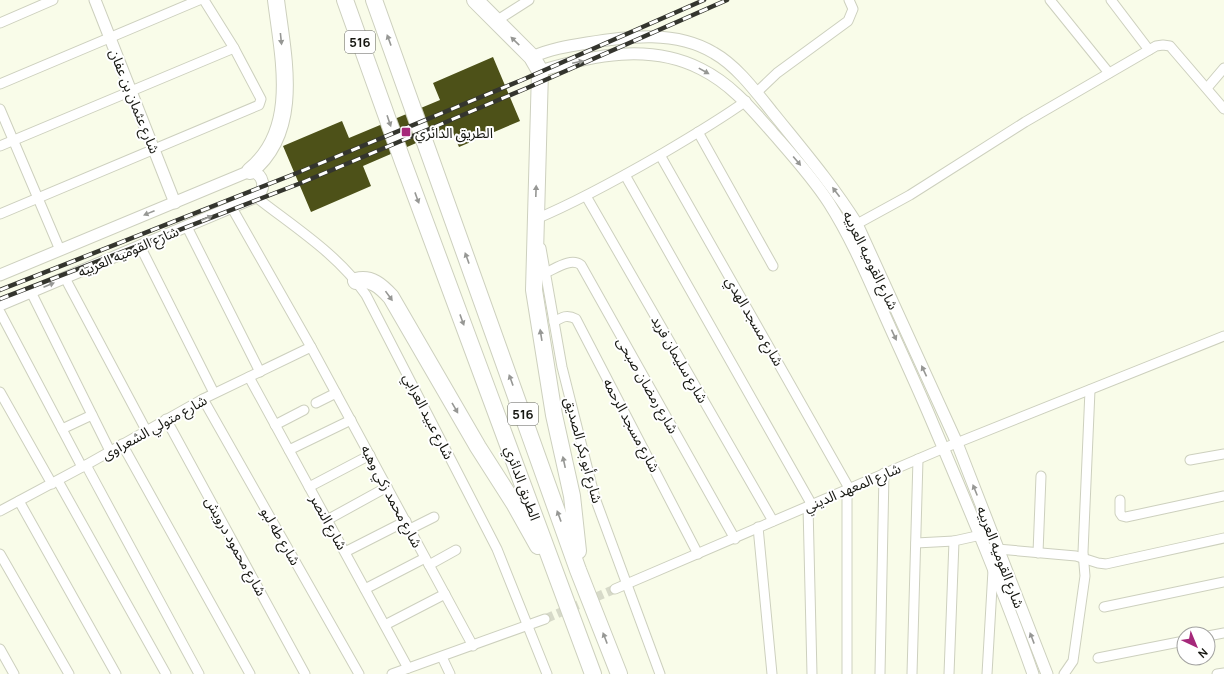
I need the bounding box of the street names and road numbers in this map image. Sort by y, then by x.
road number: 516 [345,31,375,53]
street label: شارع عثمان بن عفان [103,46,165,157]
street label: شارع القوميه العربيه [837,207,903,314]
street label: شارع القوميه العربيه [75,221,182,283]
street label: شارع مسجد الهدي [720,273,788,370]
street label: شارع سليمان فريد [646,312,713,407]
street label: شارع رمضان صبحى [611,333,683,438]
street label: شارع عبيد العرابي [397,370,459,463]
street label: شارع مسجد الرحمه [598,375,665,476]
street label: شارع متولي الشعراوى [98,390,211,466]
street label: شارع أبو بكر الصديق [559,395,607,506]
road number: 516 [508,403,538,425]
street label: شارع محمد زكي وهبه [355,441,427,552]
street label: الطريق الدائري [499,443,545,524]
street label: شارع المعهد الديني [801,458,904,518]
street label: شارع النصر [304,490,352,554]
street label: شارع محمود درويش [199,493,271,600]
street label: شارع طه لبو [255,503,305,570]
street label: شارع القوميه العربيه [971,503,1029,612]

